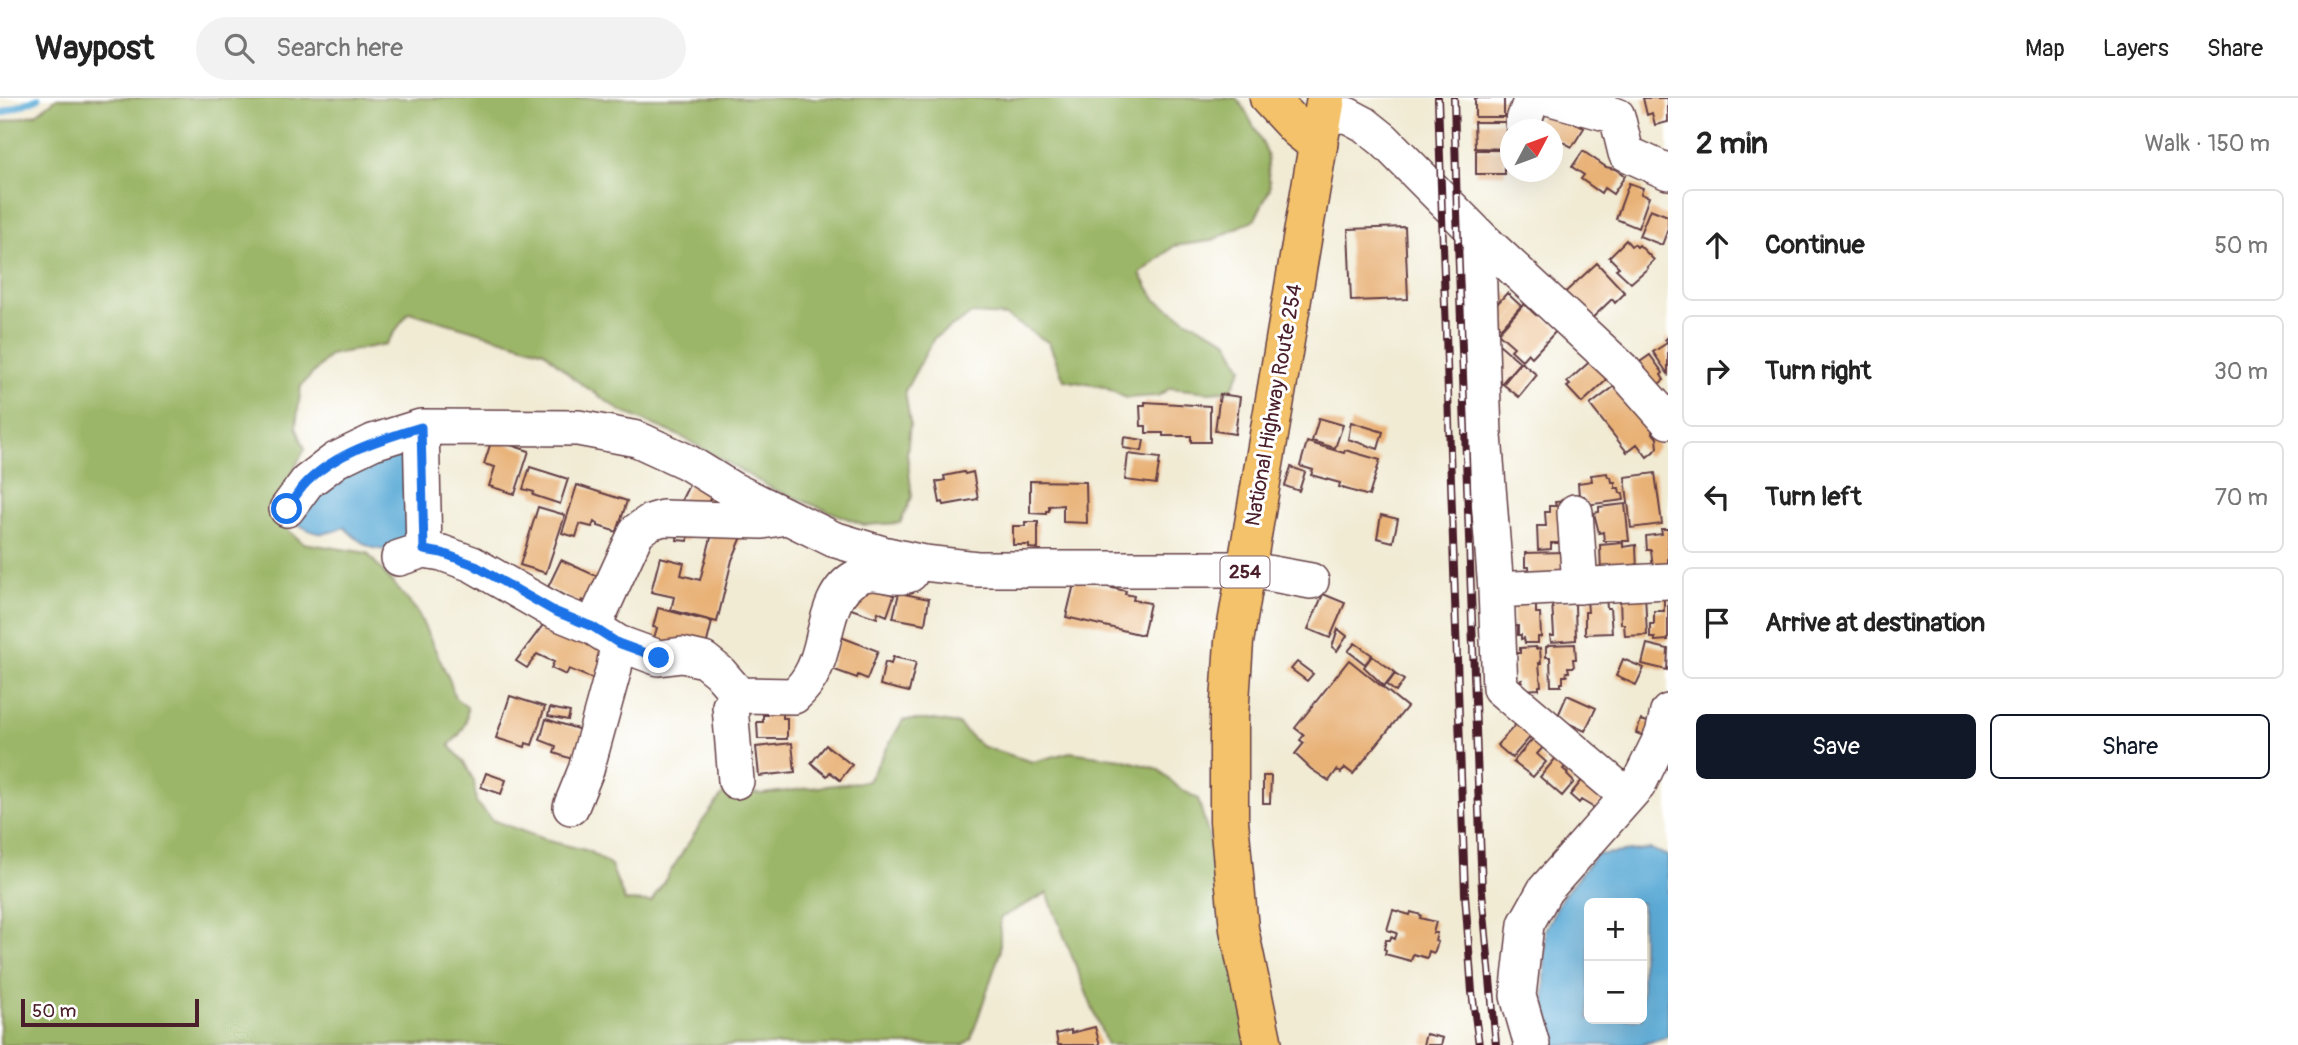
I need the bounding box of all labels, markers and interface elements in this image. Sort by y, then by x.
search box [196,17,686,80]
text: Waypost [35,28,154,69]
icon: search [220,29,258,67]
text: Search here [276,32,403,64]
text: Map [2025,34,2065,63]
text: Layers [2103,34,2169,63]
text: Share [2207,34,2263,63]
north arrow [1500,119,1563,182]
text: 2 min [1696,125,1768,162]
text: Walk · 150 m [2145,129,2270,158]
icon: ahead [1698,226,1736,264]
text: Continue [1765,229,1865,261]
text: 50 m [2214,231,2268,260]
street label: National Highway Route 254 [1239,282,1309,528]
icon: right [1698,352,1736,390]
text: Turn right [1765,355,1871,387]
text: 30 m [2214,357,2268,386]
icon: left [1698,478,1736,516]
text: Turn left [1765,481,1861,513]
text: 70 m [2215,483,2268,512]
route start [271,493,302,524]
road number: 254 [1220,556,1270,587]
icon: arrive [1698,604,1736,642]
text: Arrive at destination [1765,607,1985,639]
route end [643,642,674,673]
button: Save [1696,714,1976,779]
button: Share [1990,714,2270,779]
map controls [1584,898,1647,1024]
button: + [1584,898,1647,961]
button: − [1584,961,1647,1024]
scale bar [21,996,200,1028]
text: 50 m [32,999,76,1023]

